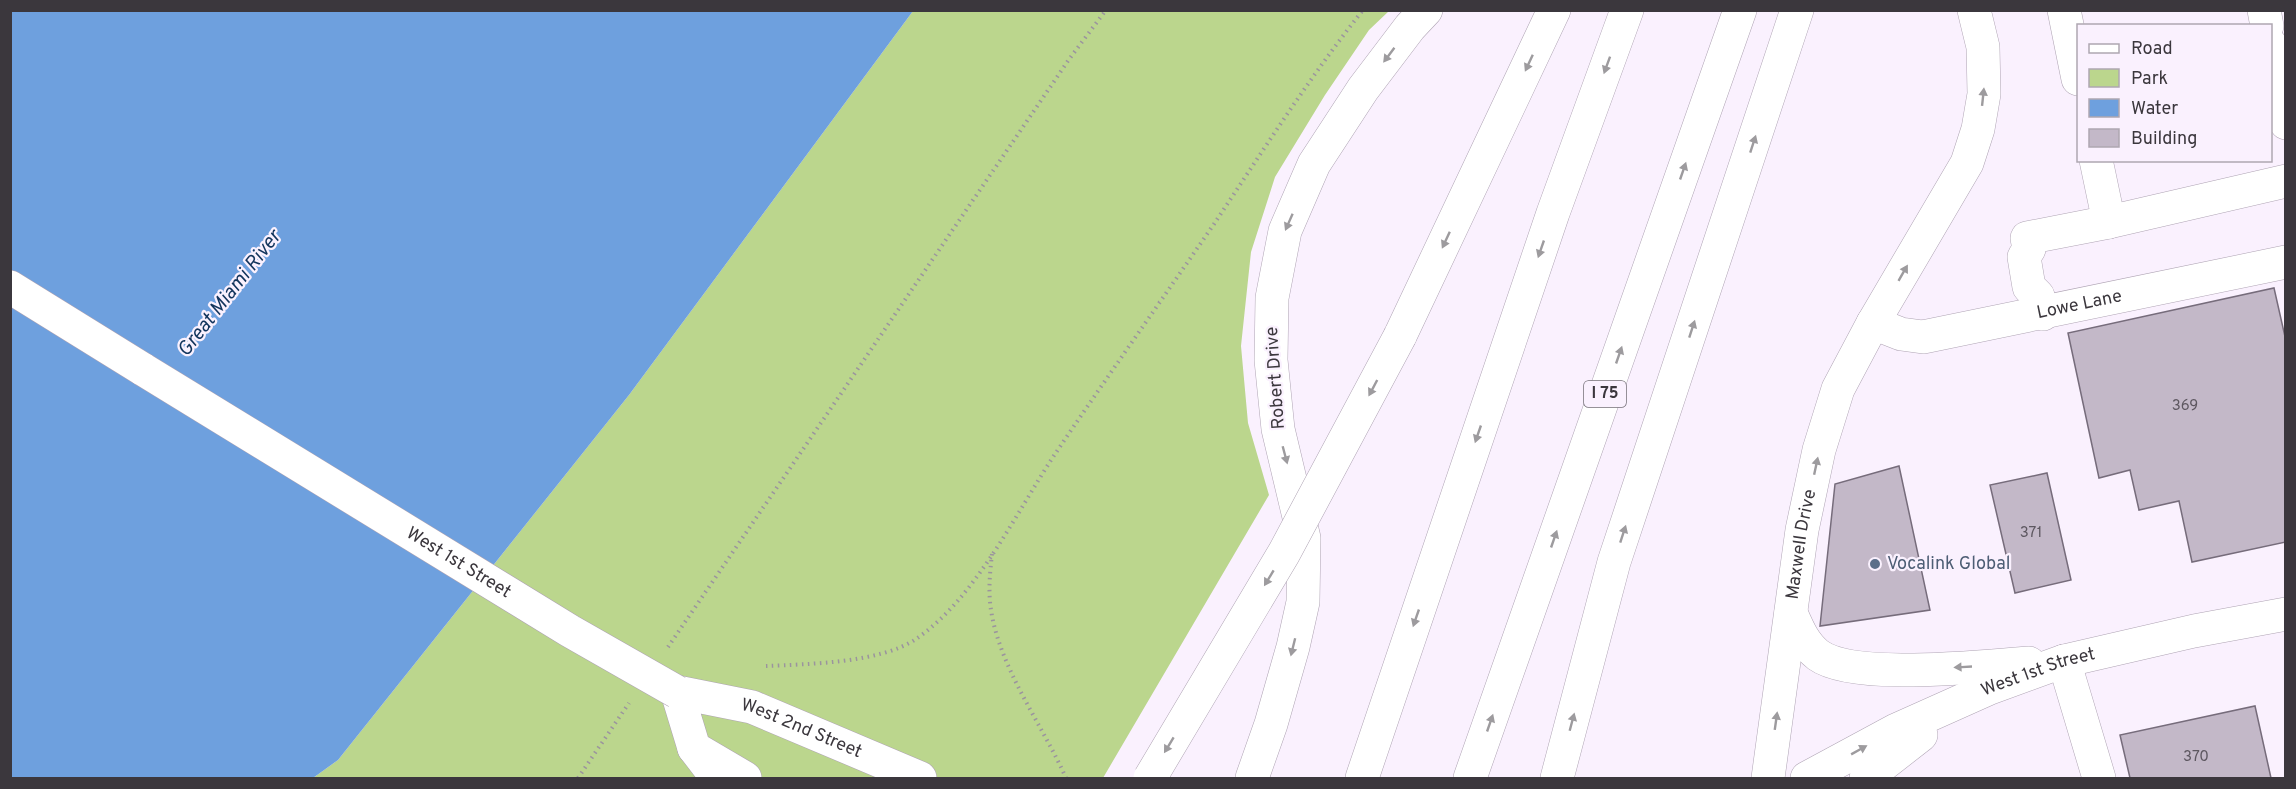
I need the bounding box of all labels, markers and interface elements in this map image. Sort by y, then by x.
legend [2077,24,2272,162]
text: Road [2131,38,2173,61]
one-way arrow [1383,47,1395,63]
one-way arrow [1524,55,1533,72]
one-way arrow [1601,57,1611,75]
text: Park [2131,68,2168,91]
one-way arrow [1978,88,1988,107]
text: Water [2131,98,2178,121]
text: Building [2131,128,2197,151]
one-way arrow [1749,135,1758,153]
one-way arrow [1679,162,1689,180]
one-way arrow [1284,213,1294,231]
water label: Great Miami River [172,224,288,363]
one-way arrow [1441,231,1450,248]
one-way arrow [1536,240,1545,258]
one-way arrow [1897,265,1908,281]
street label: Lowe Lane [2035,285,2124,325]
one-way arrow [1687,320,1697,338]
street label: Robert Drive [1261,326,1291,430]
one-way arrow [1614,346,1624,364]
one-way arrow [1368,379,1378,397]
road number: I 75 [1584,381,1626,407]
house number: 369 [2172,397,2198,416]
one-way arrow [1473,425,1483,443]
one-way arrow [1281,447,1290,465]
one-way arrow [1811,456,1821,475]
street label: Maxwell Drive [1781,487,1822,601]
street label: West 1st Street [402,522,515,604]
house number: 371 [2020,524,2042,543]
one-way arrow [1619,525,1629,543]
one-way arrow [1550,530,1560,548]
place label: Vocalink Global [1887,553,2011,576]
marker: Vocalink Global [1868,557,1882,571]
one-way arrow [1264,570,1275,586]
one-way arrow [1411,609,1420,627]
one-way arrow [1288,638,1297,656]
street label: West 1st Street [1978,643,2097,702]
one-way arrow [1954,662,1973,671]
street label: West 2nd Street [739,694,865,764]
one-way arrow [1771,711,1780,730]
one-way arrow [1567,713,1577,731]
one-way arrow [1485,714,1495,732]
one-way arrow [1164,737,1175,753]
one-way arrow [1850,745,1867,755]
house number: 370 [2183,748,2209,767]

